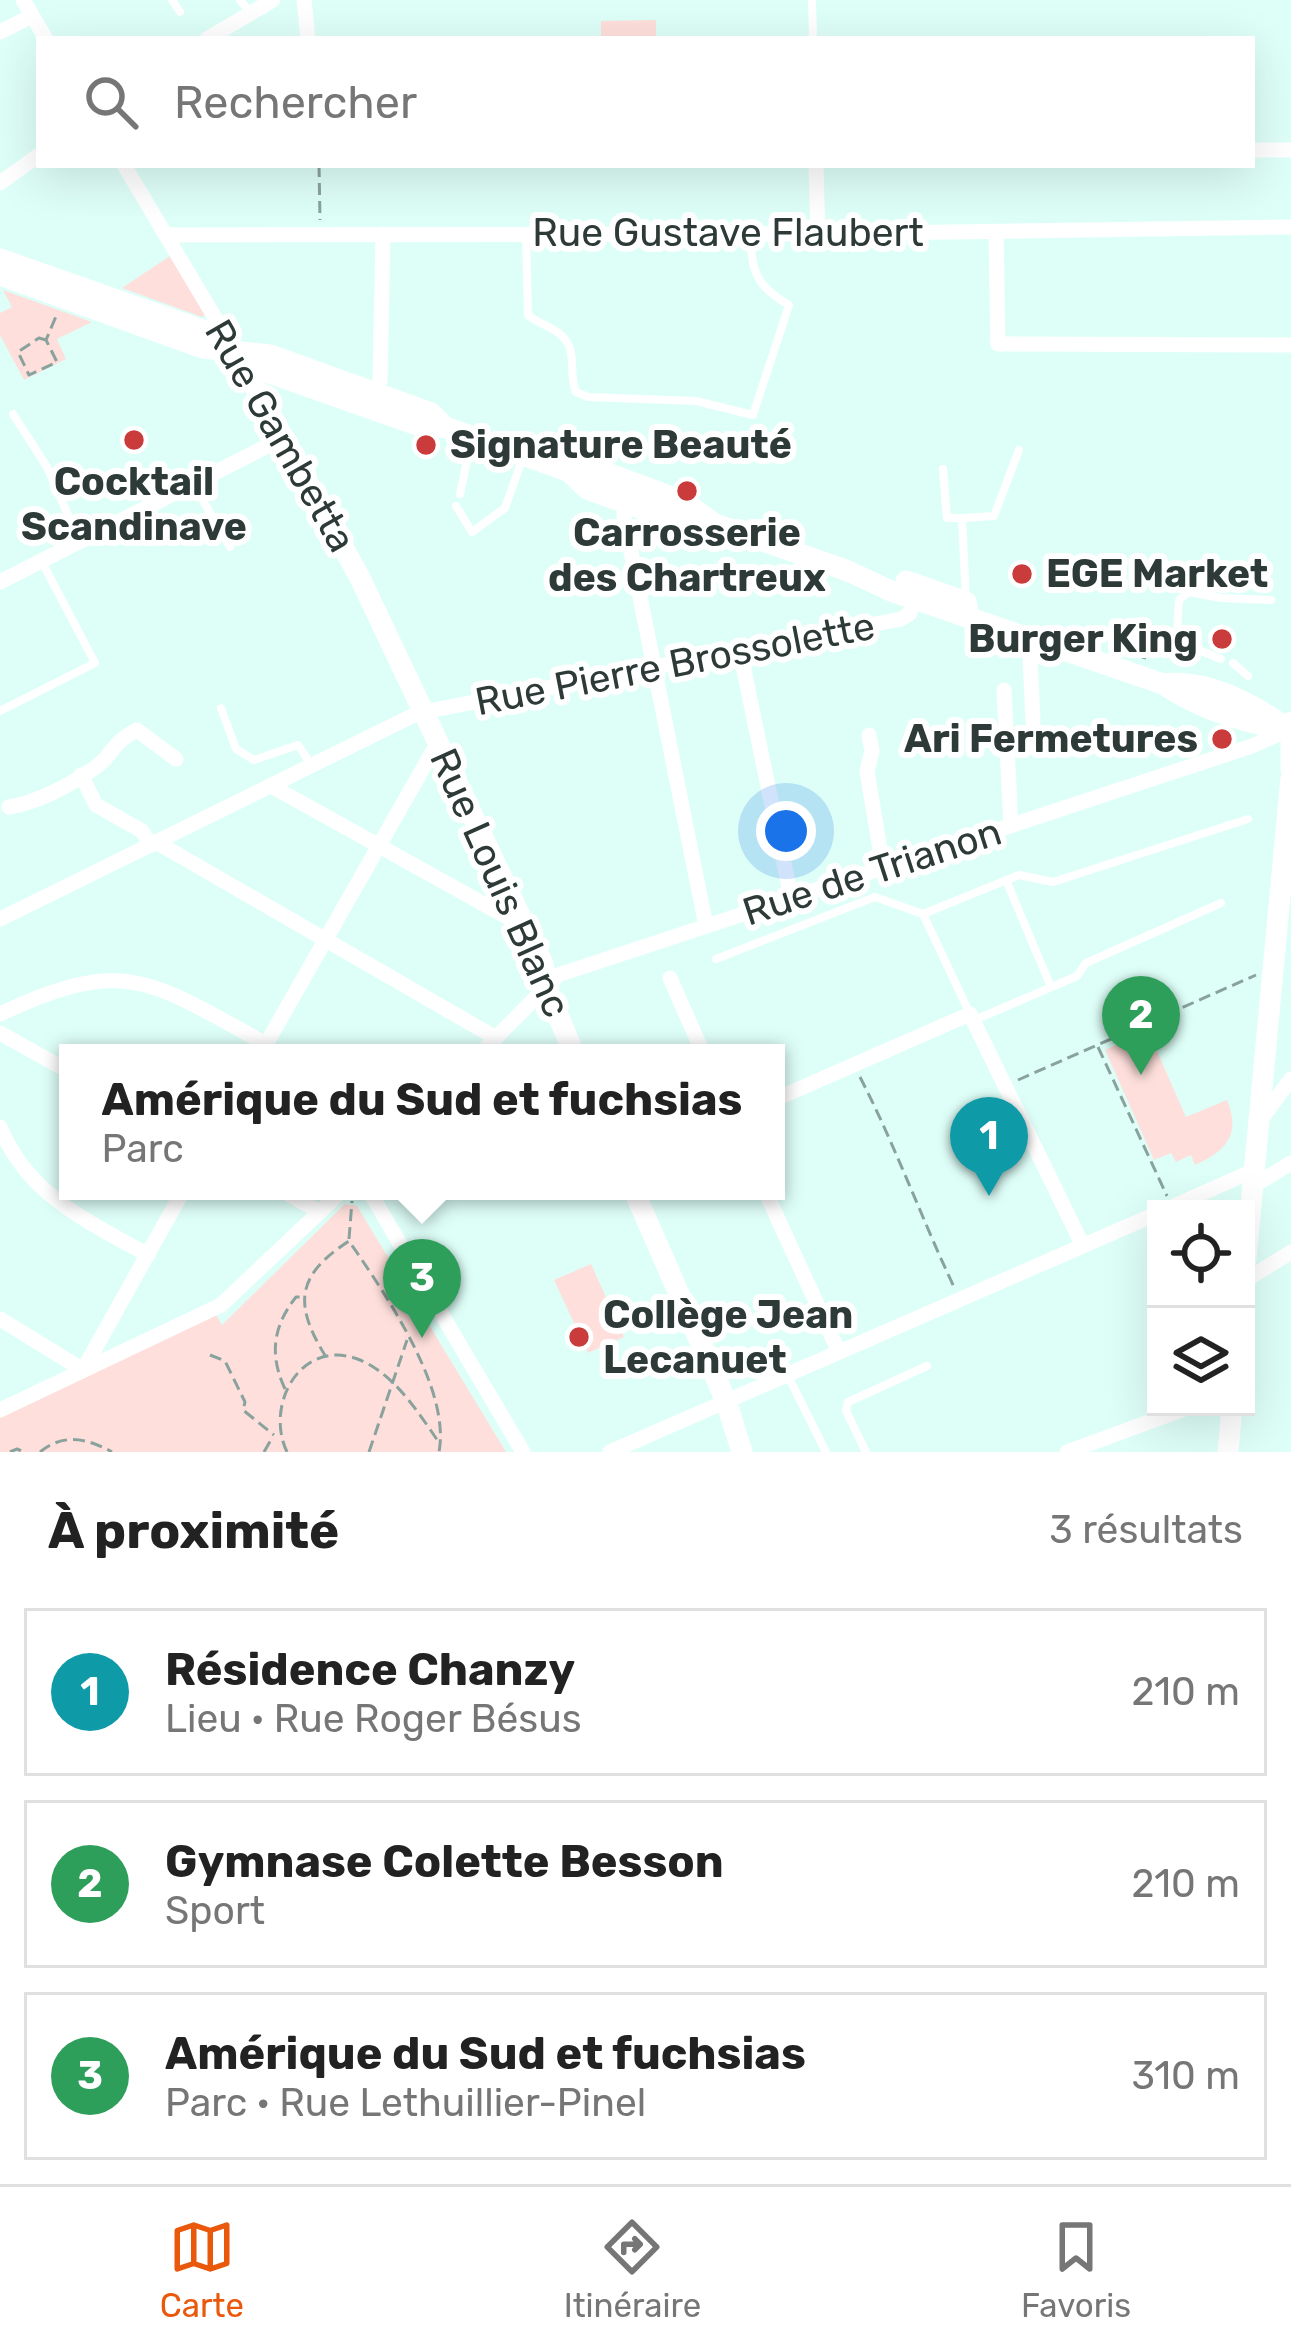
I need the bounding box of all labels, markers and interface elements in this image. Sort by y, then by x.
search box [36,36,1255,168]
icon: search [78,69,144,135]
text: Rechercher [174,76,417,129]
street label: Rue Gustave Flaubert [532,210,924,256]
street label: Rue Gambetta [195,312,365,560]
place label: Signature Beauté [450,422,792,468]
marker: Cocktail Scandinave [121,427,147,453]
marker: Signature Beauté [413,432,439,458]
place label: Cocktail Scandinave [21,459,247,550]
marker: Carrosserie des Chartreux [674,478,700,504]
place label: Carrosserie des Chartreux [548,510,826,601]
place label: EGE Market [1046,551,1268,597]
marker: EGE Market [1009,561,1035,587]
street label: Rue Pierre Brossolette [471,603,879,725]
place label: Burger King [968,616,1198,662]
marker: Burger King [1209,626,1235,652]
place label: Ari Fermetures [904,716,1198,762]
marker: Ari Fermetures [1209,726,1235,752]
street label: Rue Louis Blanc [420,742,580,1024]
your location [756,801,816,861]
street label: Rue de Trianon [737,809,1007,935]
pin: 2 [1102,976,1180,1075]
popup [59,1044,785,1200]
text: Amérique du Sud et fuchsias [102,1073,742,1126]
pin: 1 [950,1097,1028,1196]
text: Parc [102,1126,184,1172]
map controls [1147,1200,1255,1416]
button: locate [1147,1200,1255,1308]
pin: 3 [383,1239,461,1338]
place label: Collège Jean Lecanuet [603,1292,853,1383]
button: layers [1147,1308,1255,1416]
marker: Collège Jean Lecanuet [566,1324,592,1350]
text: À proximité [48,1500,339,1561]
text: 3 résultats [1049,1507,1243,1553]
text: Résidence Chanzy [165,1643,575,1696]
text: 1 [80,1669,100,1715]
text: 210 m [1131,1669,1240,1715]
text: Lieu · Rue Roger Bésus [165,1696,582,1742]
text: Gymnase Colette Besson [165,1835,724,1888]
text: 2 [77,1861,103,1907]
text: 210 m [1131,1861,1240,1907]
text: Sport [165,1888,265,1934]
text: Amérique du Sud et fuchsias [165,2027,806,2080]
text: 3 [77,2053,103,2099]
text: 310 m [1132,2053,1240,2099]
text: Parc · Rue Lethuillier-Pinel [165,2080,646,2126]
tab: Carte [160,2214,244,2325]
tab: Itinéraire [564,2214,701,2325]
tab: Favoris [1021,2214,1131,2325]

